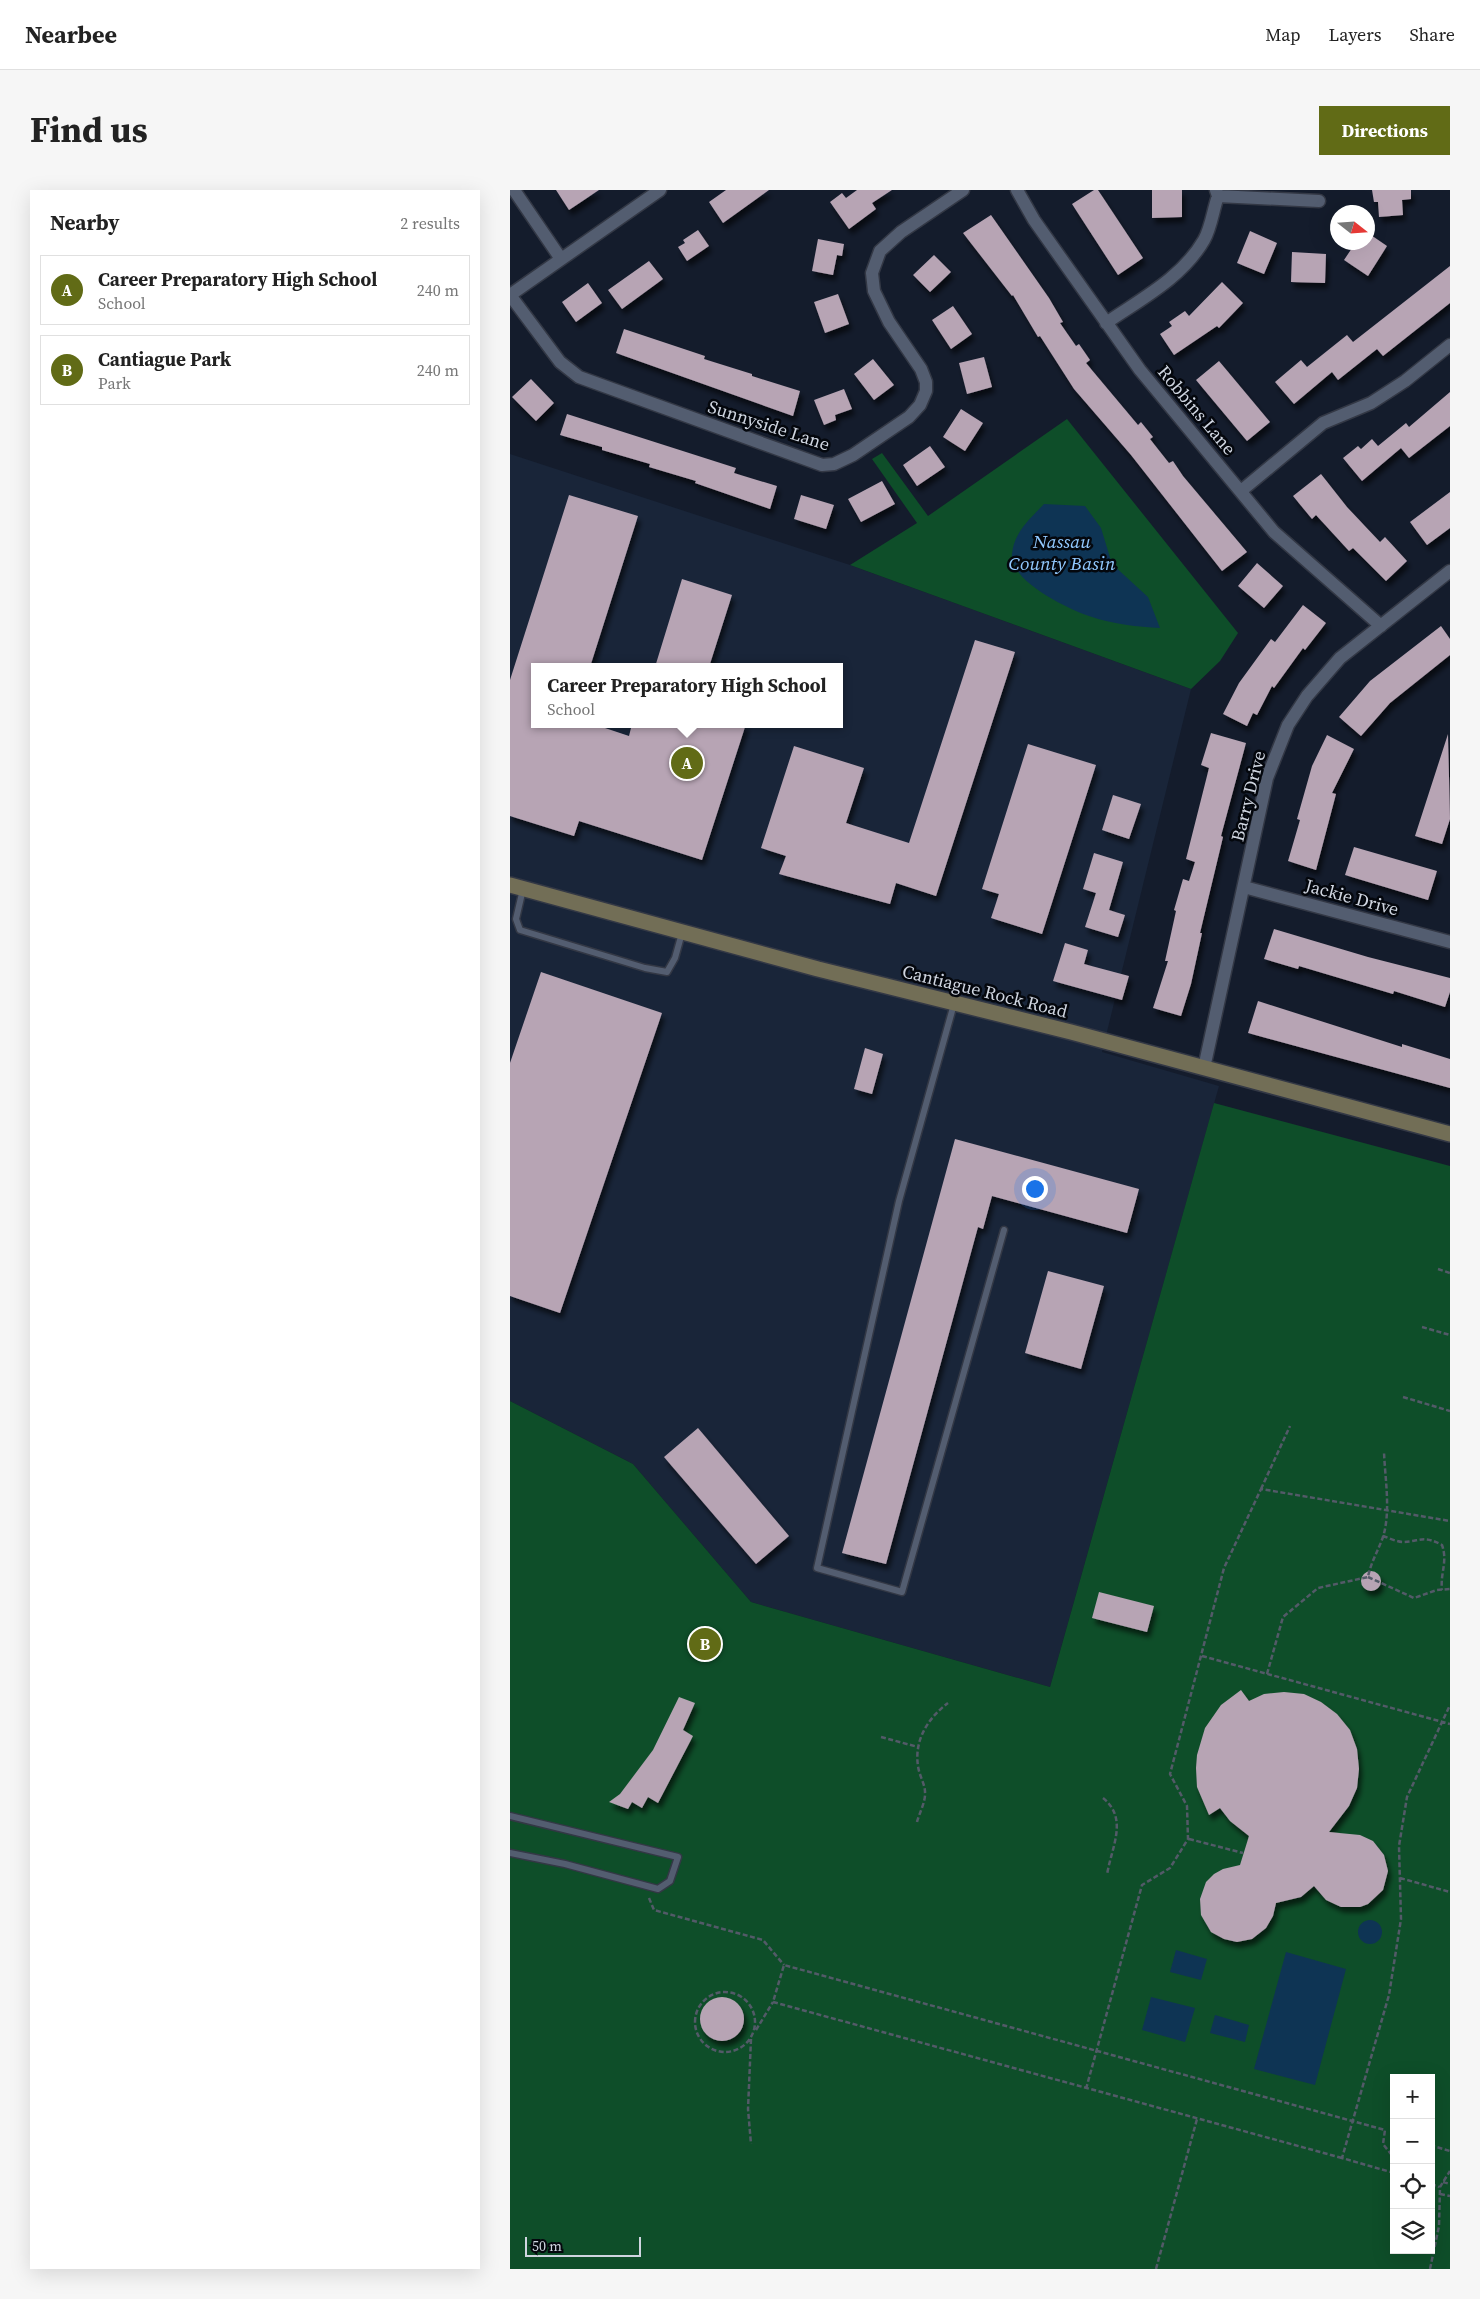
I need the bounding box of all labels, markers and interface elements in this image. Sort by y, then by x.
text: Nearbee [25,18,117,51]
text: Map [1265,22,1300,47]
text: Layers [1328,22,1381,47]
text: Share [1409,22,1455,47]
text: Find us [30,106,148,154]
button: Directions [1319,106,1450,155]
north arrow [1330,205,1375,250]
text: Nearby [50,208,120,237]
text: 2 results [400,212,460,234]
text: Career Preparatory High School [98,266,377,292]
text: A [62,279,72,301]
text: 240 m [417,279,459,301]
text: School [98,292,146,314]
text: Cantiague Park [98,346,231,372]
text: B [62,359,72,381]
text: 240 m [417,359,459,381]
street label: Robbins Lane [1152,360,1242,460]
text: Park [98,372,131,394]
street label: Sunnyside Lane [705,394,833,456]
water label: Nassau County Basin [1009,528,1116,576]
popup [531,663,843,728]
text: Career Preparatory High School [547,672,827,698]
text: School [547,698,595,720]
pin: A [671,744,703,782]
street label: Barry Drive [1225,748,1271,844]
street label: Jackie Drive [1301,872,1402,921]
street label: Cantiague Rock Road [900,958,1070,1024]
your location [1022,1176,1048,1202]
pin: B [689,1625,721,1663]
map controls [1390,2074,1435,2254]
button: + [1390,2074,1435,2119]
button: − [1390,2119,1435,2164]
button: locate [1390,2164,1435,2209]
button: layers [1390,2209,1435,2254]
scale bar [525,2234,641,2257]
text: 50 m [532,2236,562,2256]

